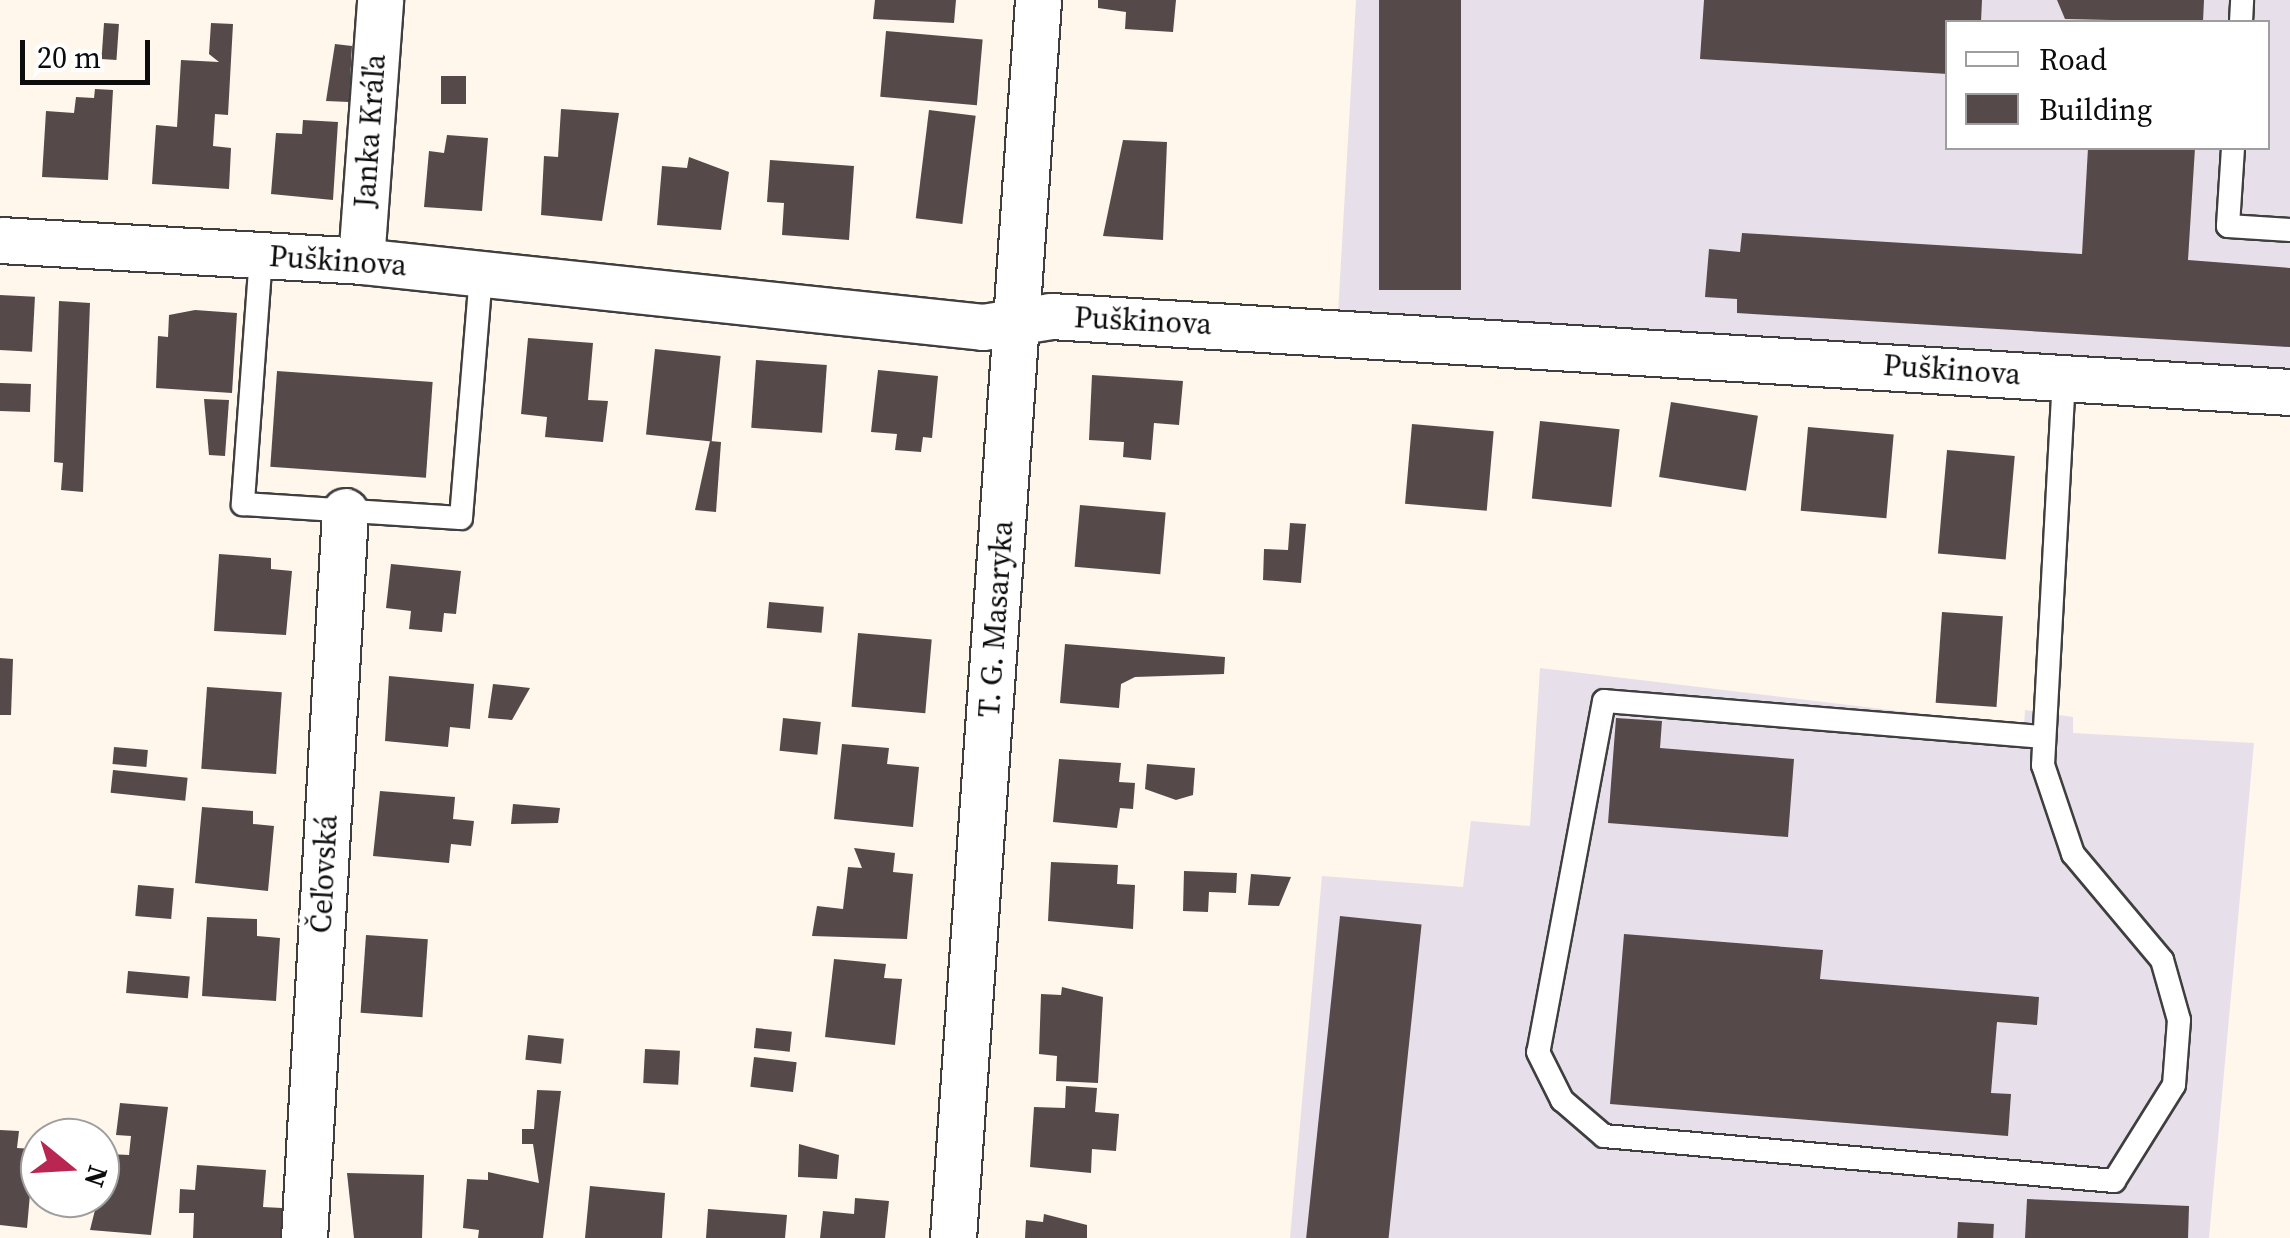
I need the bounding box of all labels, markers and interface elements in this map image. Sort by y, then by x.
scale bar [25,20,155,82]
legend [1945,20,2270,150]
text: 20 m [37,37,101,78]
text: Road [2039,39,2107,80]
street label: Janka Kráľa [347,53,393,209]
text: Building [2039,89,2152,130]
street label: Puškinova [268,238,408,284]
street label: Puškinova [1073,299,1213,343]
street label: Puškinova [1882,347,2022,393]
street label: T. G. Masaryka [971,519,1021,719]
street label: Čeľovská [303,814,345,934]
north arrow [20,1118,120,1218]
text: N [75,1161,118,1192]

